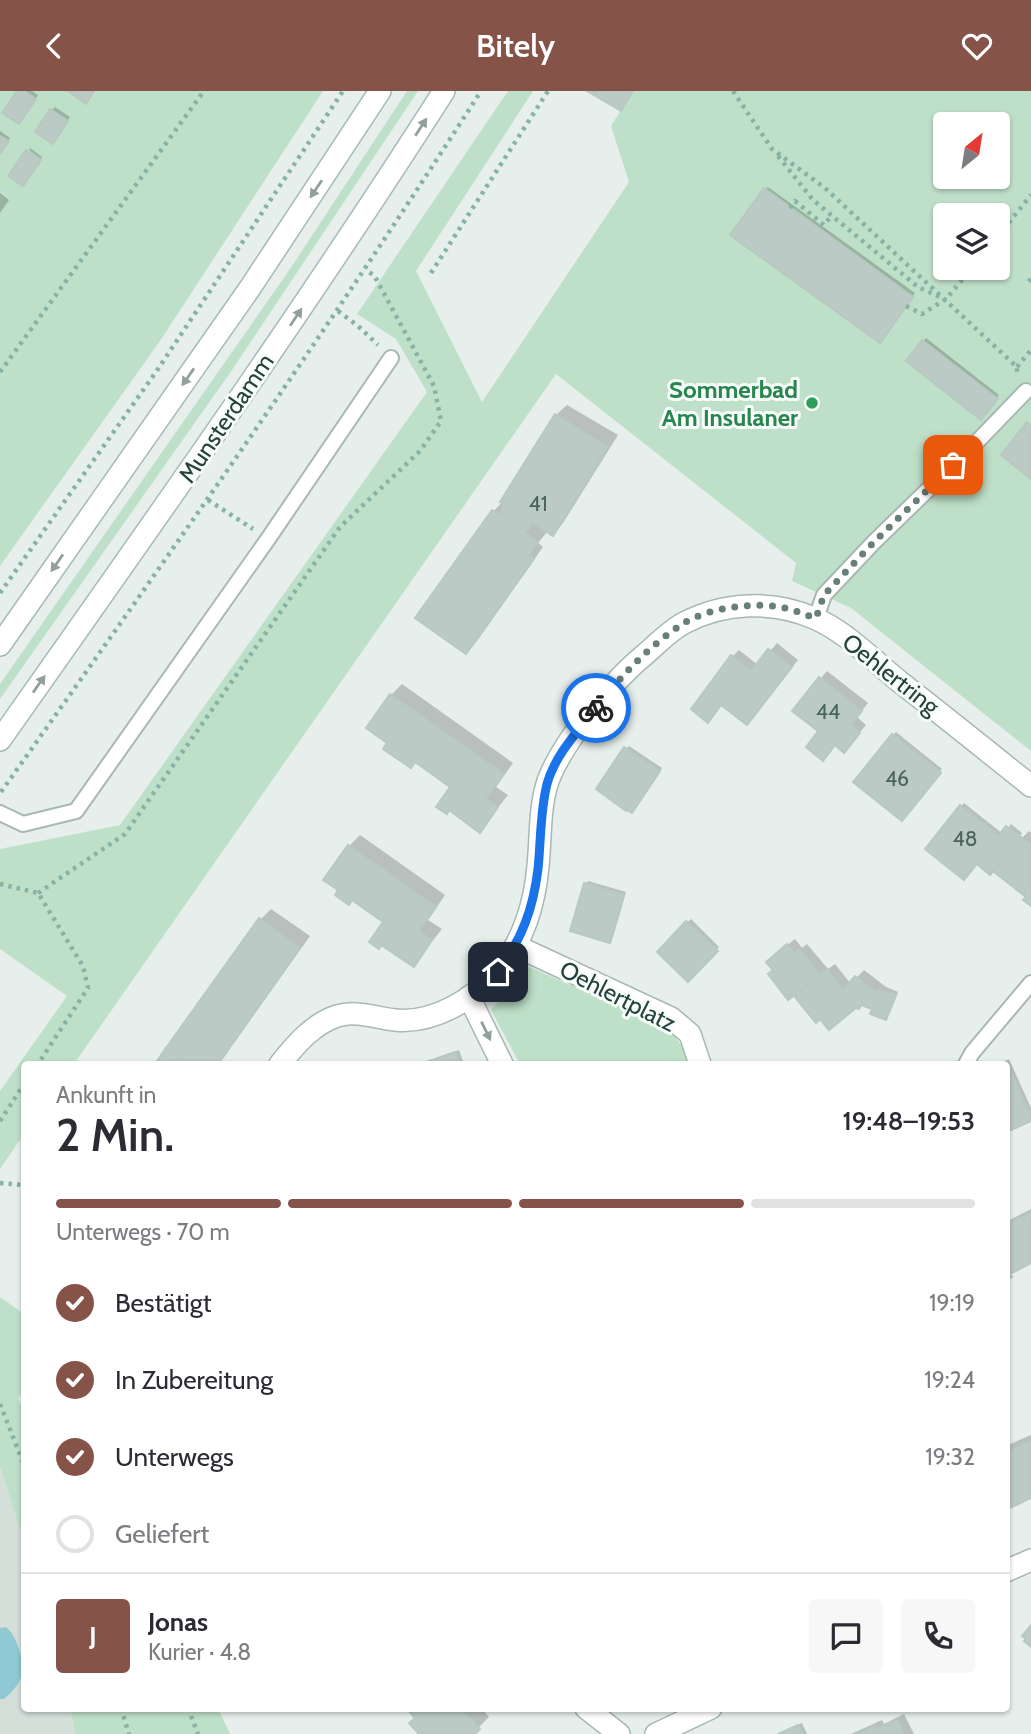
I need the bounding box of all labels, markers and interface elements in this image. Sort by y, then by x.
text: Bitely [476,26,555,65]
icon: back [35,27,73,65]
icon: heart [958,27,996,65]
north arrow [933,112,1010,189]
map controls [933,112,1010,280]
one-way arrow [414,118,428,136]
one-way arrow [310,180,323,199]
button: layers [933,203,1010,280]
one-way arrow [289,308,303,326]
street label: Munsterdamm [172,348,280,488]
one-way arrow [181,368,195,386]
place label: Sommerbad Am Insulaner [662,375,798,432]
marker: Sommerbad Am Insulaner [804,395,820,411]
pin [923,435,983,495]
icon: bag [934,446,972,484]
house number: 41 [529,491,547,516]
one-way arrow [50,554,64,572]
street label: Oehlertring [837,627,946,722]
courier [561,673,631,743]
one-way arrow [32,675,46,693]
icon: bike [577,689,615,727]
house number: 44 [816,699,840,724]
house number: 46 [885,766,909,791]
house number: 48 [953,826,977,851]
pin [468,942,528,1002]
icon: home [479,953,517,991]
street label: Oehlertplatz [555,954,681,1038]
one-way arrow [480,1021,491,1041]
text: Ankunft in [56,1081,156,1109]
text: 19:48–19:53 [843,1105,975,1137]
text: 2 Min. [56,1107,174,1163]
text: Unterwegs · 70 m [56,1218,230,1246]
icon: check [56,1284,94,1322]
text: Bestätigt [115,1287,212,1319]
text: 19:19 [929,1289,975,1317]
icon: check [56,1361,94,1399]
text: In Zubereitung [115,1364,273,1396]
text: 19:24 [924,1366,975,1394]
icon: check [56,1438,94,1476]
text: Unterwegs [115,1441,234,1473]
text: 19:32 [925,1443,975,1471]
text: Geliefert [115,1518,209,1550]
button: chat [809,1599,883,1673]
button: phone [901,1599,975,1673]
text: Jonas [148,1606,208,1638]
text: J [89,1620,97,1652]
text: Kurier · 4.8 [148,1638,251,1666]

